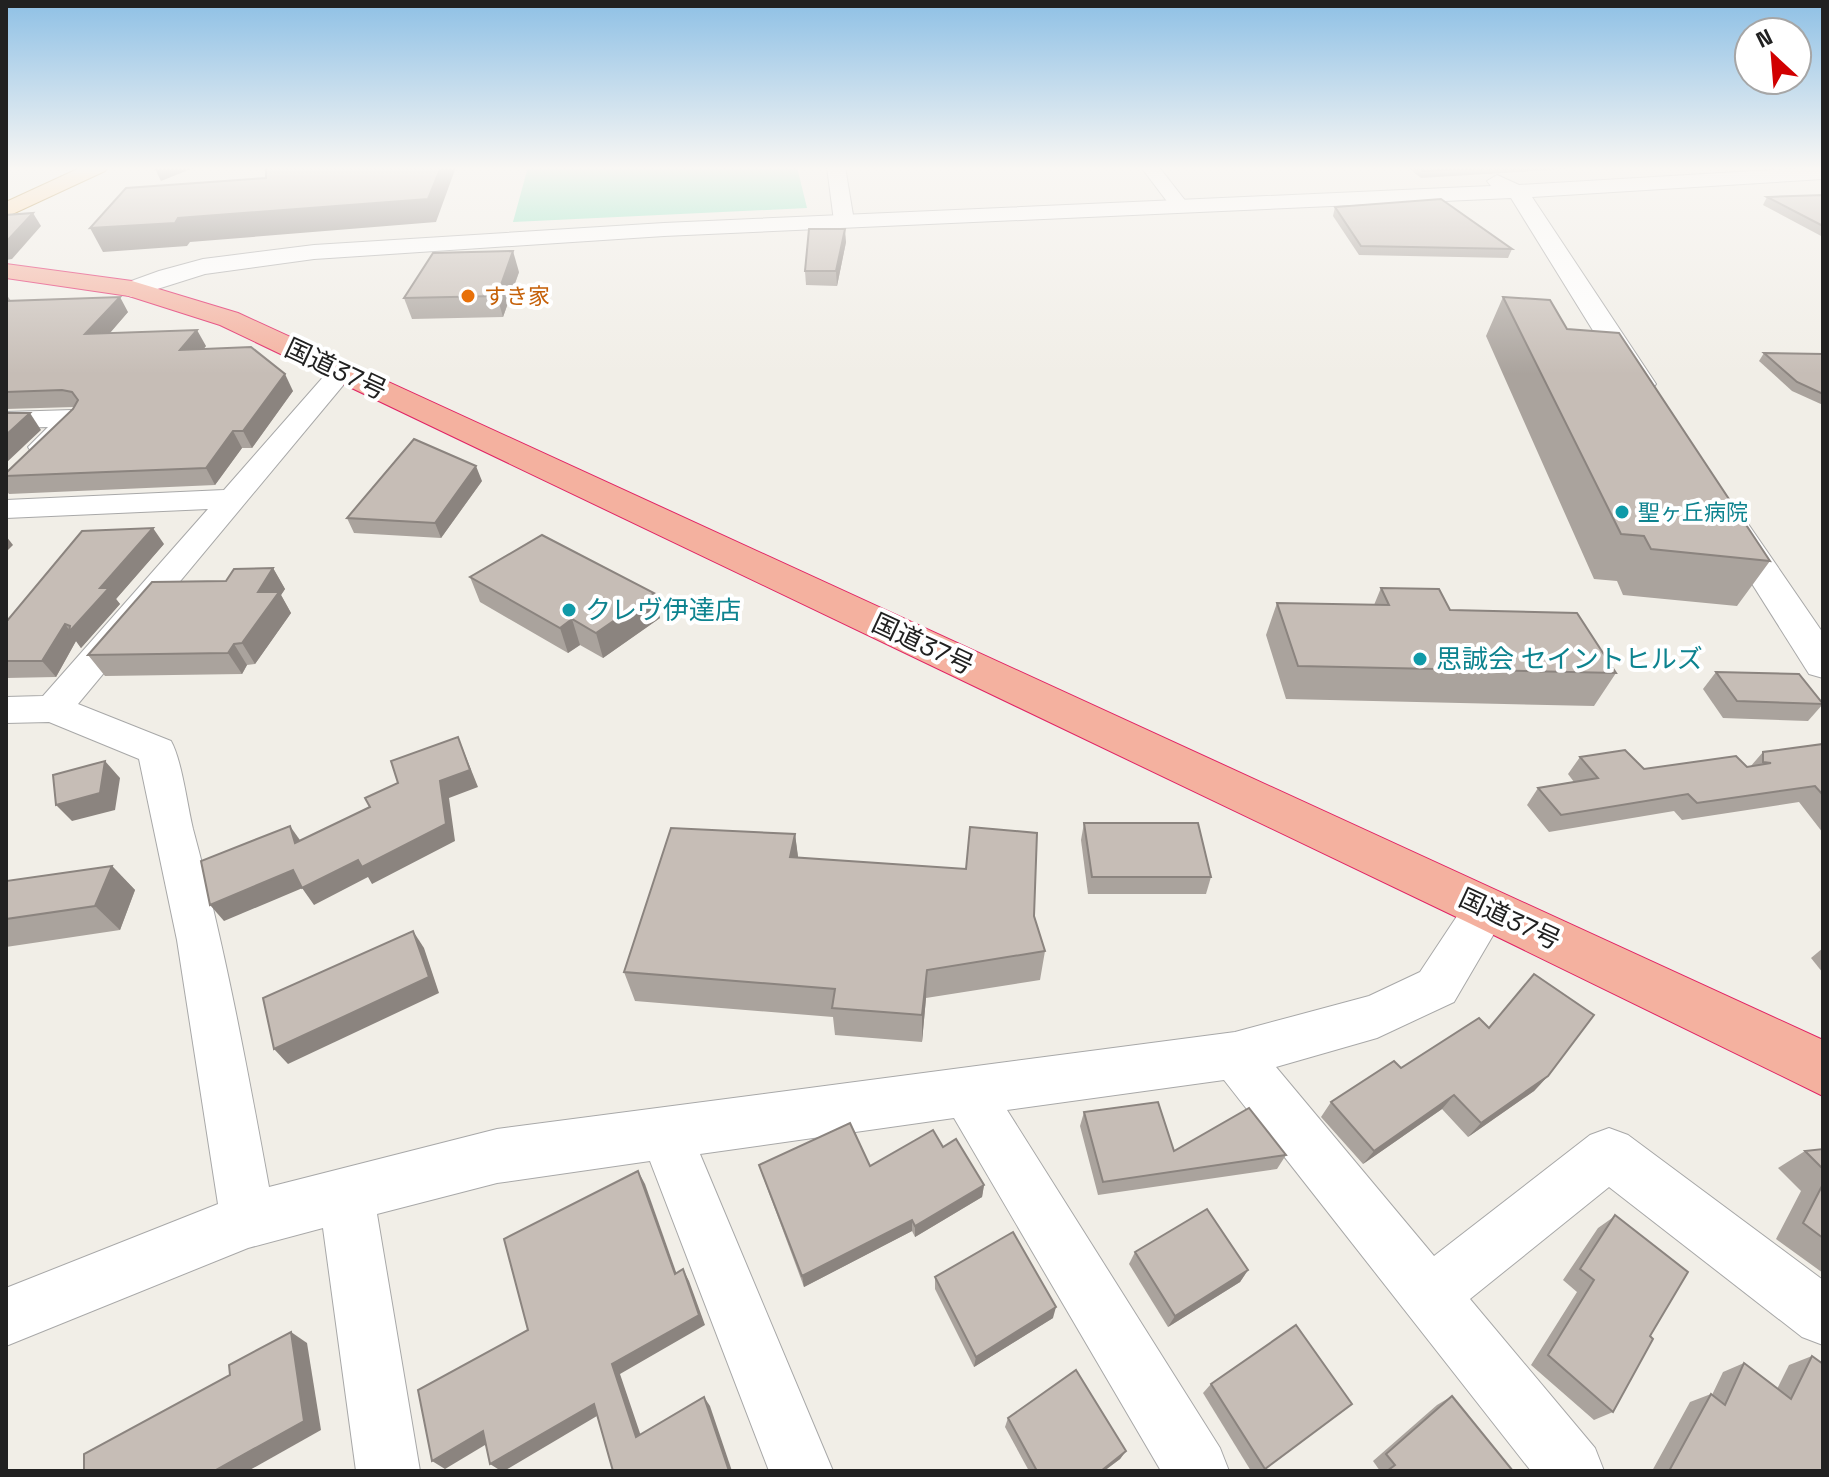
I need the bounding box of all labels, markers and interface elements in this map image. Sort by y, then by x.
north arrow [1733,16,1813,96]
text: N [1751,22,1777,54]
place label: すき家 [484,282,550,310]
marker: すき家 [459,287,477,305]
street label: 国道37号 [280,331,392,407]
place label: 聖ヶ丘病院 [1638,498,1748,526]
marker: 聖ヶ丘病院 [1613,503,1631,521]
place label: クレヴ伊達店 [585,593,741,627]
marker: クレヴ伊達店 [560,601,578,619]
street label: 国道37号 [867,606,979,682]
place label: 思誠会 セイントヒルズ [1436,642,1703,676]
marker: 思誠会 セイントヒルズ [1411,650,1429,668]
street label: 国道37号 [1454,881,1566,957]

